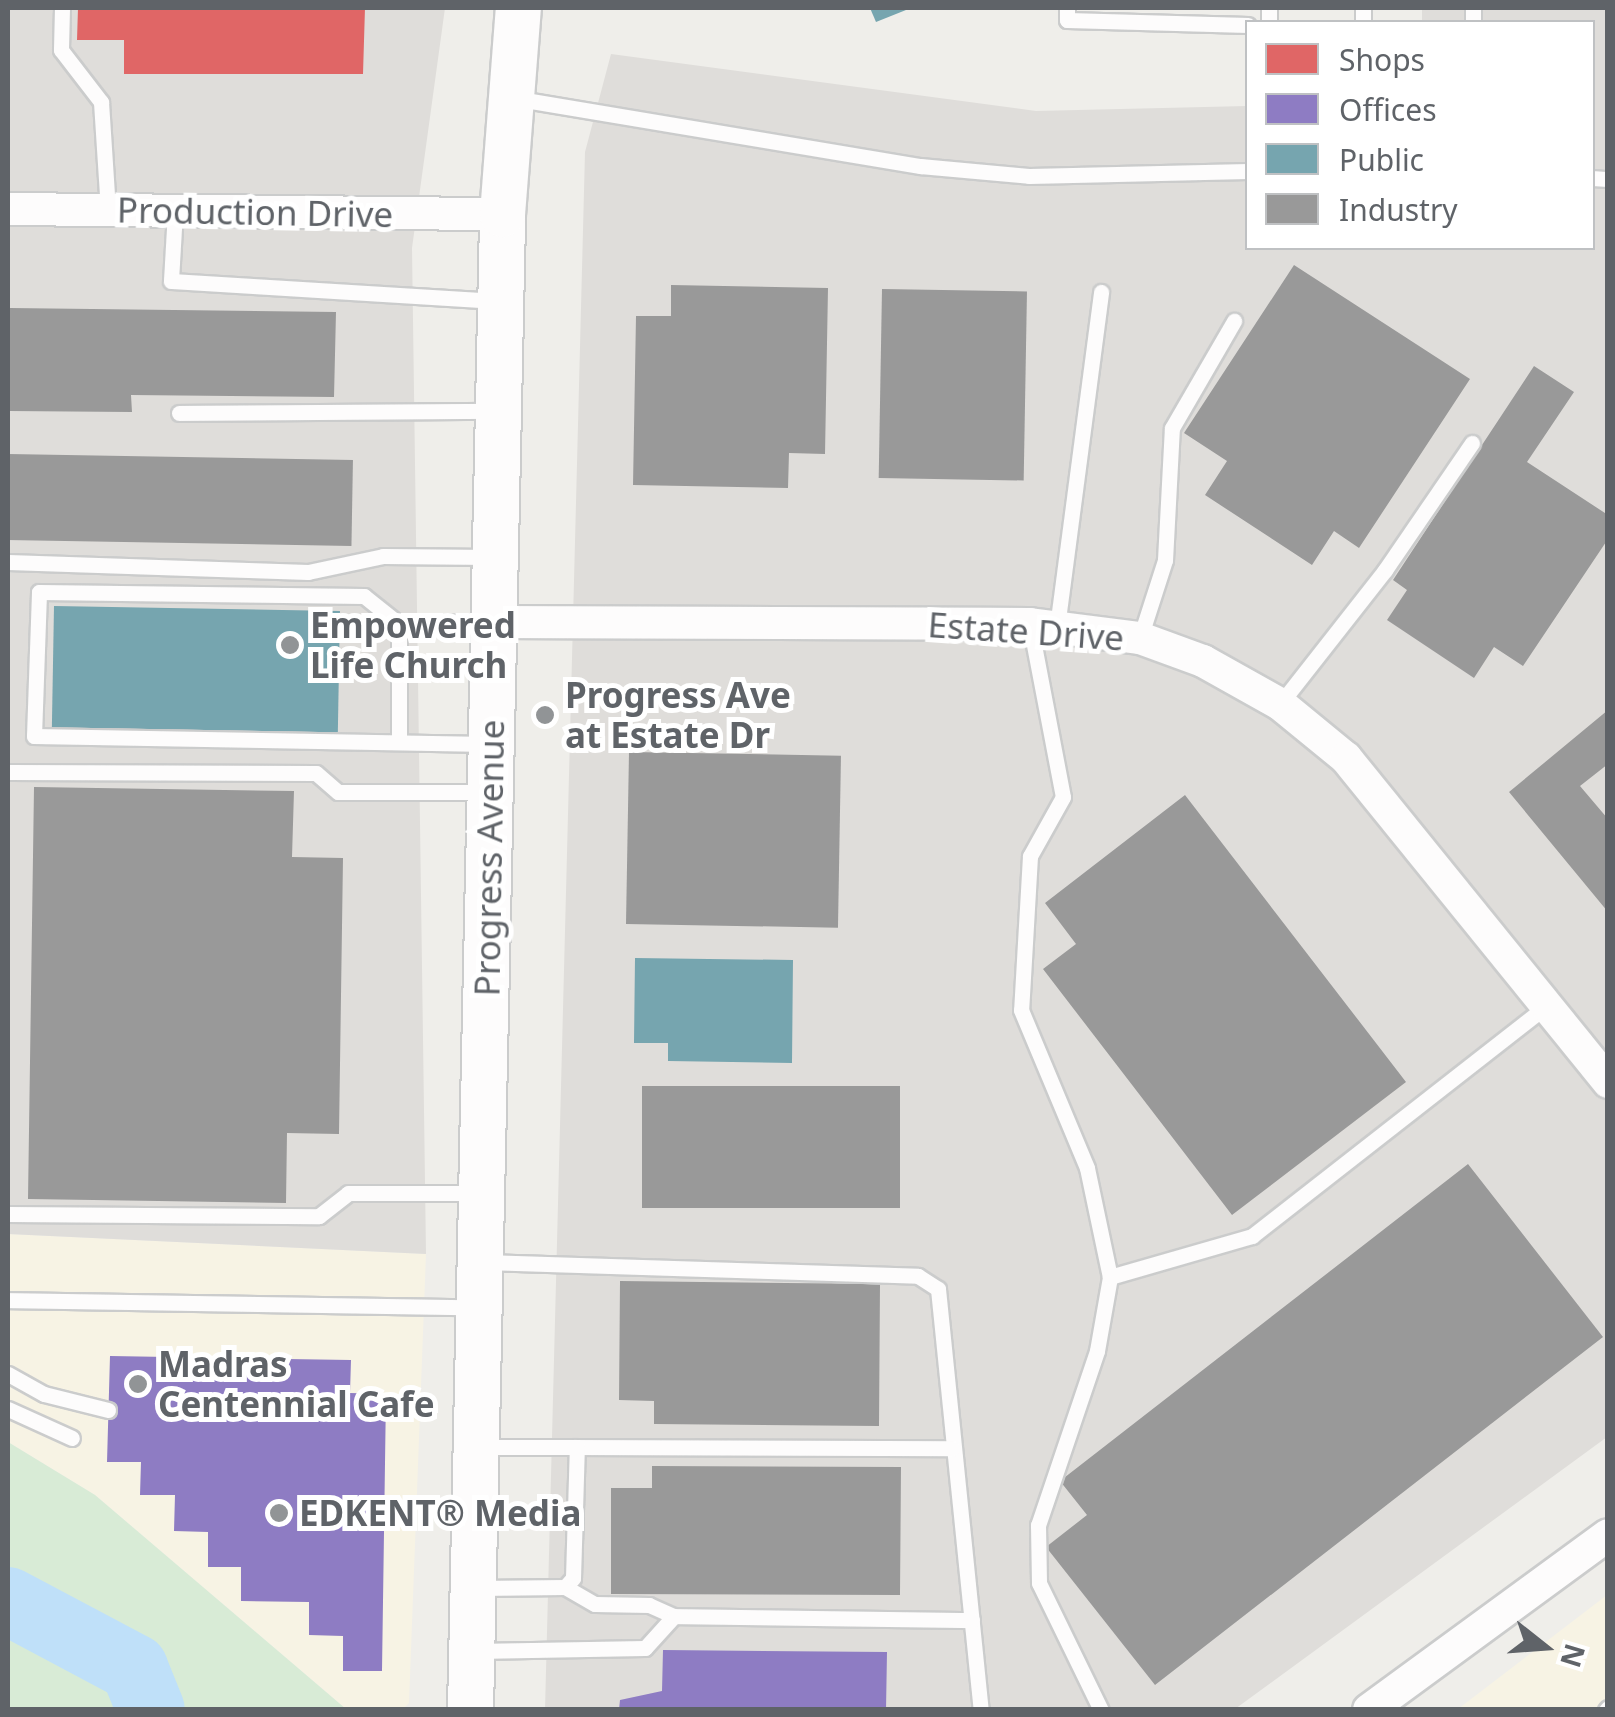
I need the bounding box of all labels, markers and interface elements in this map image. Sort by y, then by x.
legend [1245,20,1595,250]
text: Shops [1339,39,1425,80]
text: Offices [1339,89,1437,130]
text: Public [1339,139,1424,180]
street label: Production Drive [117,189,393,235]
text: Industry [1339,189,1458,230]
street label: Estate Drive [927,603,1125,659]
place label: Empowered Life Church [310,604,516,686]
marker: Empowered Life Church [279,634,301,656]
place label: Progress Ave at Estate Dr [565,674,791,756]
marker: Progress Ave at Estate Dr [534,704,556,726]
street label: Progress Avenue [466,719,512,997]
place label: Madras Centennial Cafe [158,1343,435,1425]
marker: Madras Centennial Cafe [127,1373,149,1395]
place label: EDKENT® Media [299,1492,581,1534]
marker: EDKENT® Media [268,1502,290,1524]
north arrow [1495,1597,1595,1697]
text: N [1552,1639,1595,1672]

